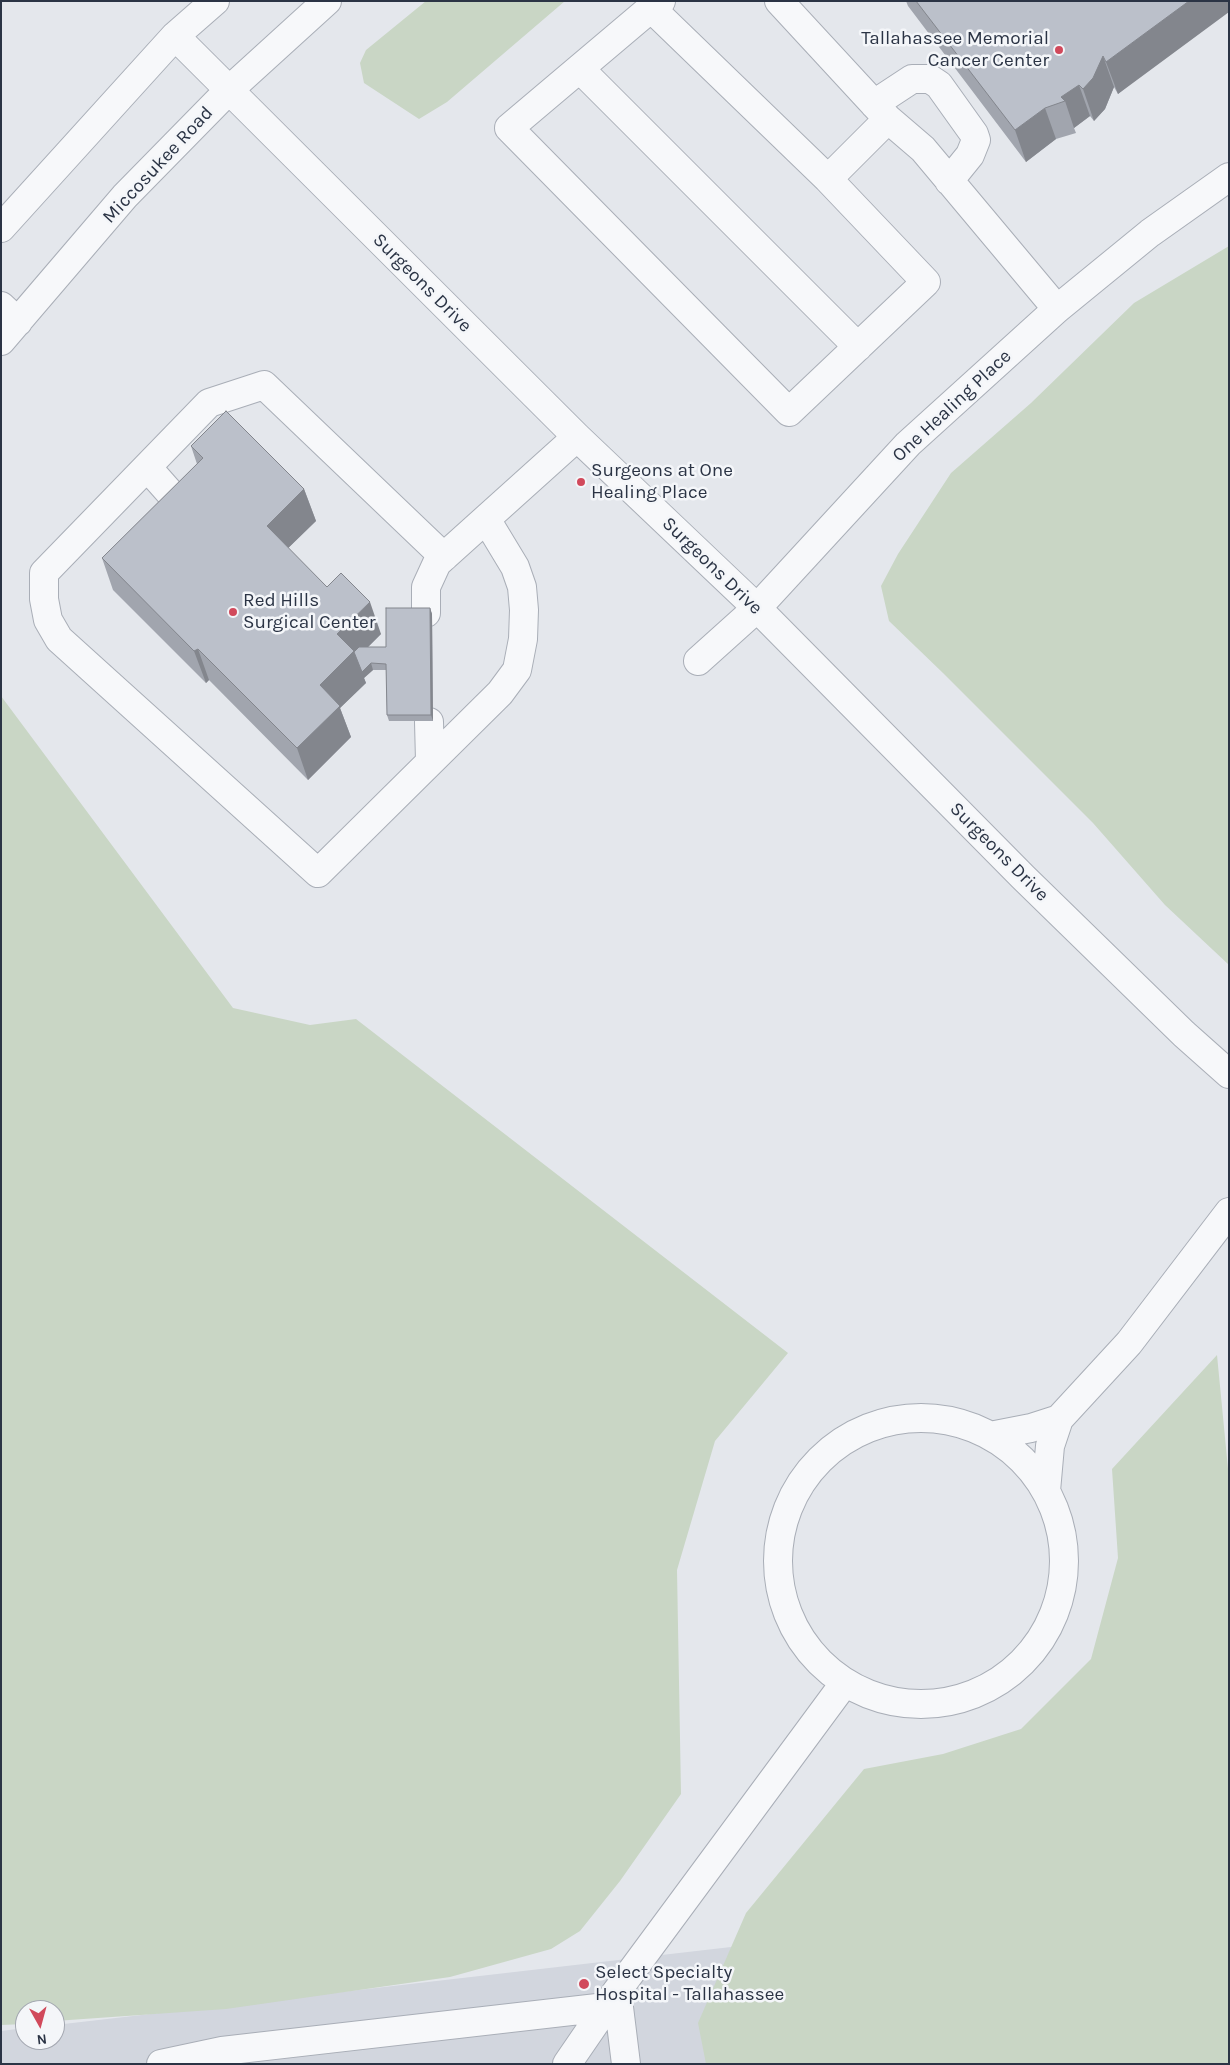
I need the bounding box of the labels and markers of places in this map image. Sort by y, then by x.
place label: Tallahassee Memorial Cancer Center [861,28,1049,72]
marker: Tallahassee Memorial Cancer Center [1053,44,1065,56]
place label: Surgeons at One Healing Place [591,460,733,504]
marker: Surgeons at One Healing Place [575,476,587,488]
place label: Red Hills Surgical Center [243,590,376,634]
marker: Red Hills Surgical Center [227,606,239,618]
place label: Select Specialty Hospital - Tallahassee [595,1962,784,2006]
marker: Select Specialty Hospital - Tallahassee [577,1977,591,1991]

